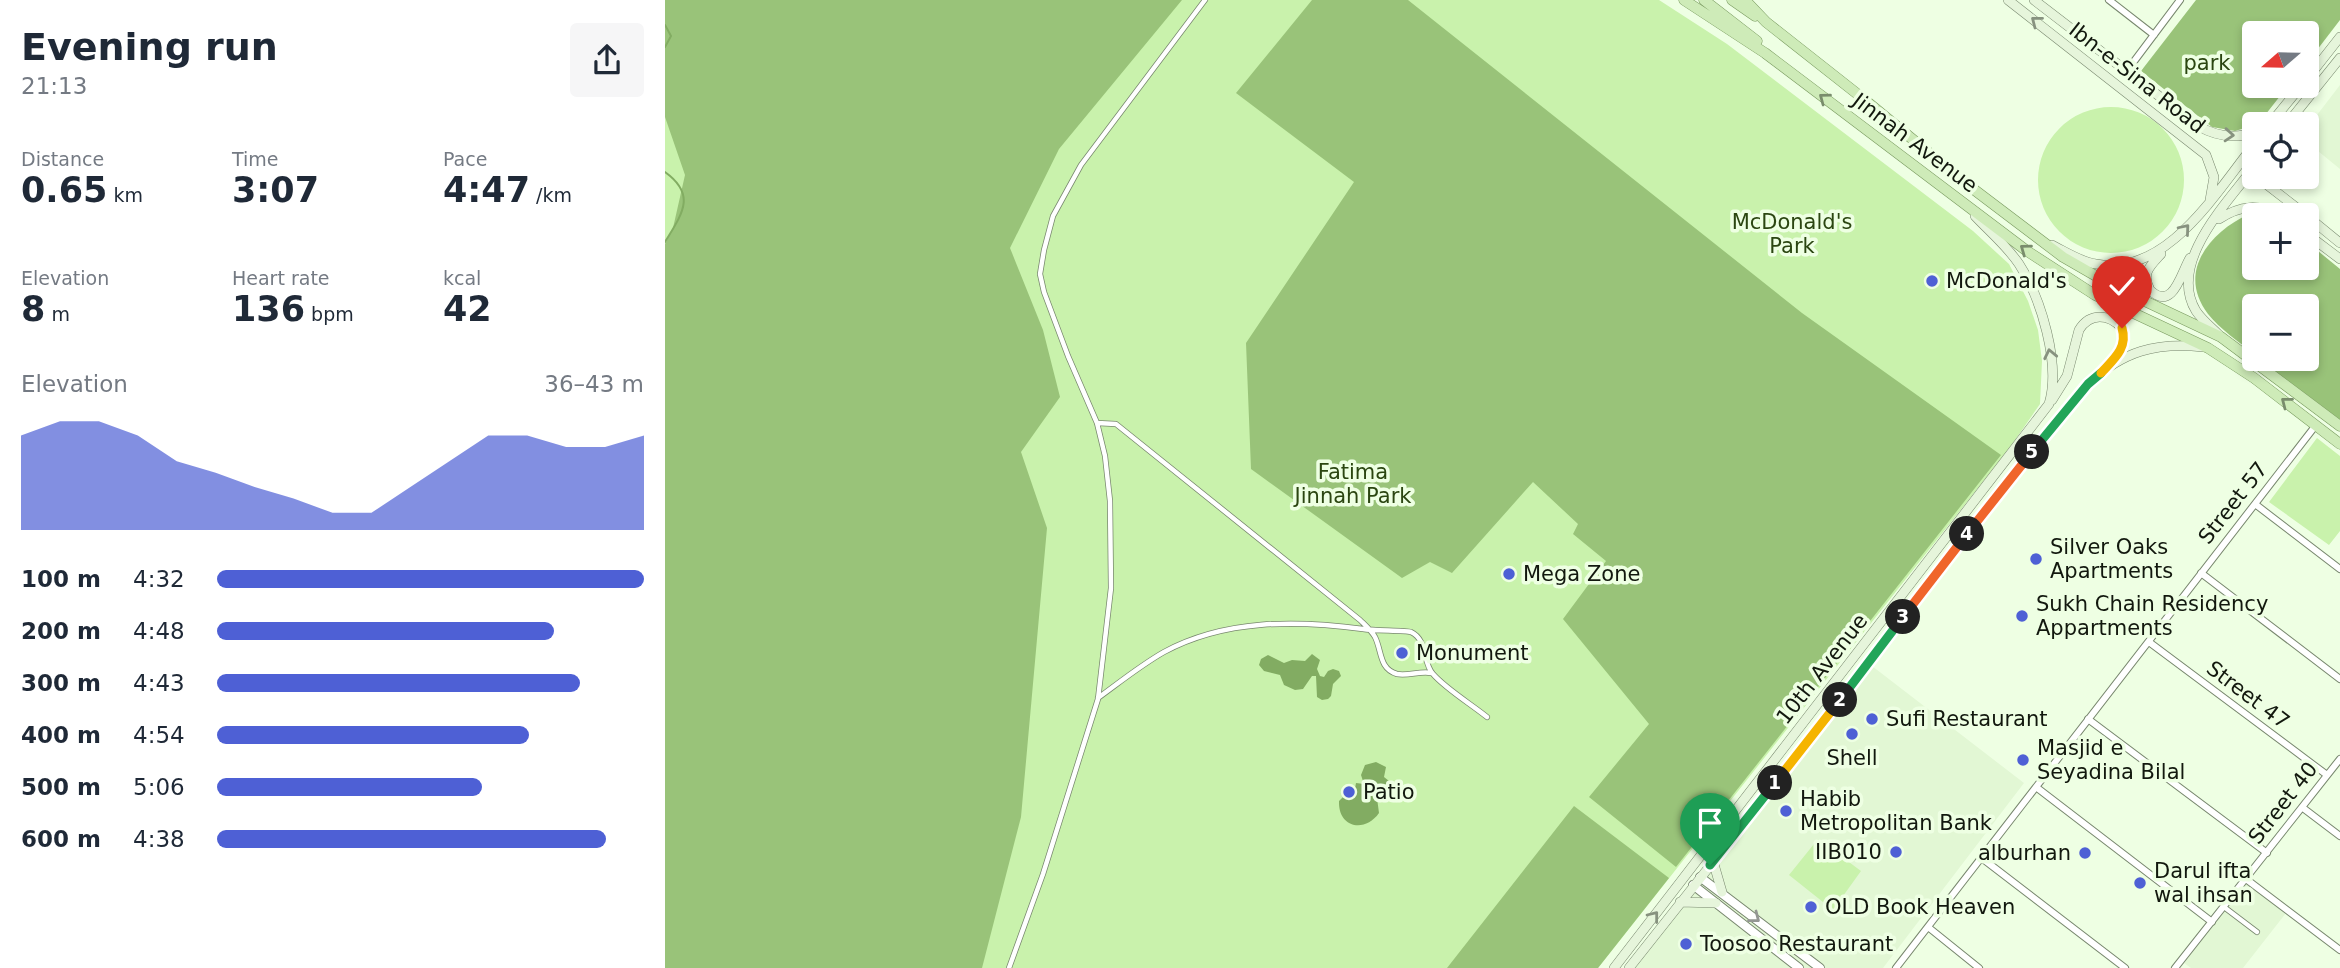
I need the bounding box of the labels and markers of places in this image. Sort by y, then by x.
pin [2092,256,2152,328]
place label: McDonald's [1946,269,2067,293]
marker: McDonald's [1924,273,1940,289]
pin: 5 [2015,434,2049,470]
pin: 4 [1949,516,1985,552]
place label: Silver Oaks Apartments [2050,535,2173,583]
marker: Silver Oaks Apartments [2028,551,2044,567]
place label: Mega Zone [1523,562,1640,586]
marker: Mega Zone [1501,566,1517,582]
place label: Sukh Chain Residency Appartments [2036,592,2268,640]
pin: 3 [1885,600,1921,634]
marker: Sukh Chain Residency Appartments [2014,608,2030,624]
place label: Monument [1416,641,1529,665]
marker: Monument [1394,645,1410,661]
pin: 2 [1823,682,1857,718]
place label: Sufi Restaurant [1886,707,2048,731]
marker: Sufi Restaurant [1864,711,1880,727]
marker: Shell [1844,726,1860,742]
place label: Masjid e Seyadina Bilal [2037,736,2185,784]
place label: Shell [1826,746,1878,770]
marker: Masjid e Seyadina Bilal [2015,752,2031,768]
pin: 1 [1757,766,1793,800]
place label: Patio [1363,780,1415,804]
marker: Patio [1341,784,1357,800]
place label: Habib Metropolitan Bank [1800,787,1993,835]
pin [1680,793,1740,865]
marker: Habib Metropolitan Bank [1778,803,1794,819]
place label: IIB010 [1815,840,1882,864]
place label: alburhan [1978,841,2071,865]
marker: IIB010 [1888,844,1904,860]
marker: alburhan [2077,845,2093,861]
place label: Darul ifta wal ihsan [2154,859,2253,907]
marker: Darul ifta wal ihsan [2132,875,2148,891]
place label: OLD Book Heaven [1825,895,2015,919]
marker: OLD Book Heaven [1803,899,1819,915]
place label: Toosoo Restaurant [1699,932,1893,956]
marker: Toosoo Restaurant [1678,936,1694,952]

